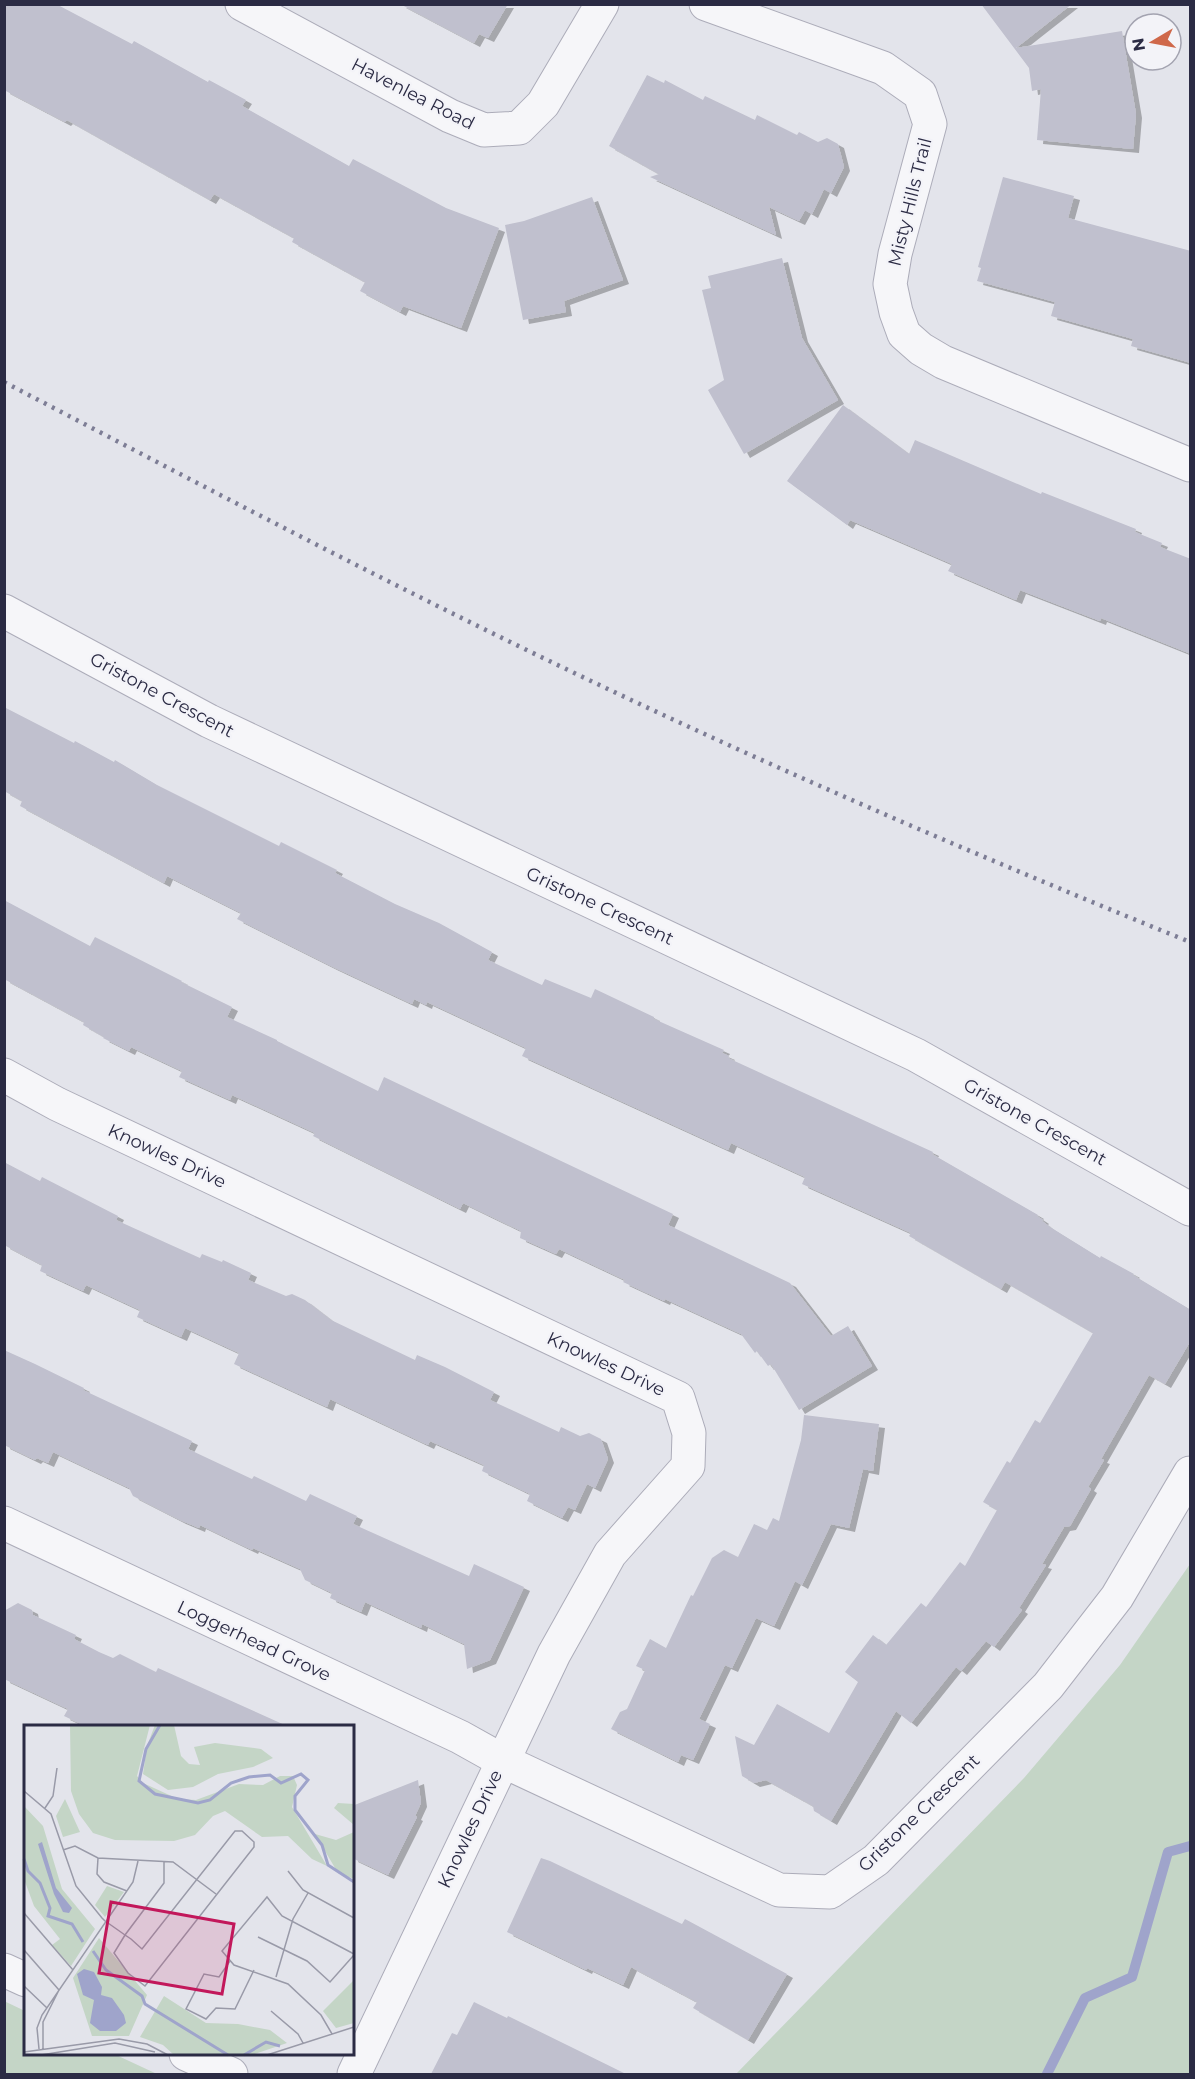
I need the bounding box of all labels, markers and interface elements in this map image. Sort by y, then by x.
north arrow [1123,12,1183,72]
text: N [1128,36,1149,53]
street label: Havenlea Road [348,53,478,135]
street label: Misty Hills Trail [883,136,937,268]
street label: Gristone Crescent [86,648,238,742]
street label: Gristone Crescent [523,862,677,950]
street label: Gristone Crescent [960,1074,1110,1170]
street label: Knowles Drive [104,1119,230,1193]
street label: Knowles Drive [543,1327,669,1401]
street label: Loggerhead Grove [174,1596,334,1686]
inset map [24,1725,354,2055]
street label: Gristone Crescent [854,1749,984,1877]
street label: Knowles Drive [433,1766,507,1892]

